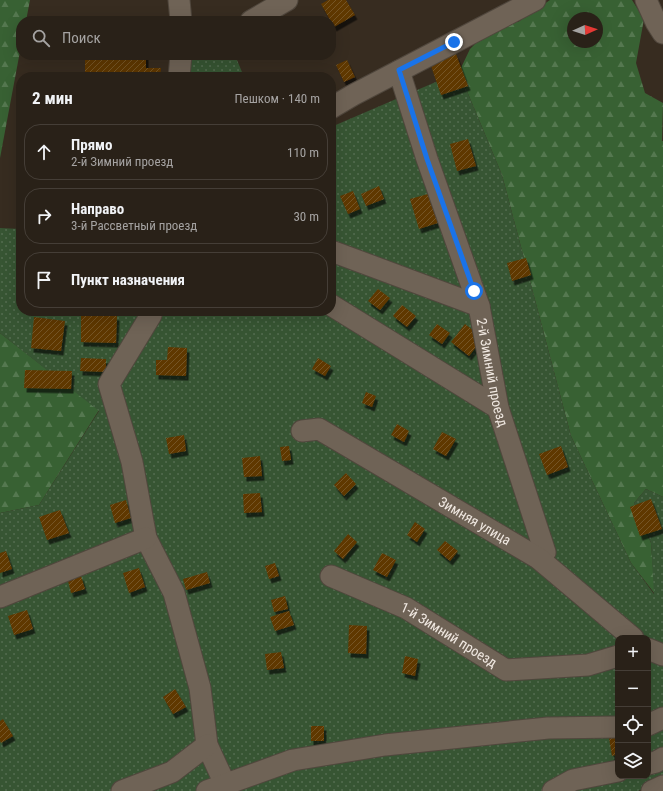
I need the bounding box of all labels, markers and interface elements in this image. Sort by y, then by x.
north arrow [567,12,603,48]
search box [16,16,336,60]
icon: search [30,27,52,49]
text: Поиск [62,29,101,47]
route end [445,33,463,51]
text: 2 мин [32,88,73,108]
text: Пешком · 140 m [234,91,320,106]
text: Прямо [71,136,112,154]
icon: ahead [33,141,55,163]
text: 110 m [287,145,319,160]
text: 2-й Зимний проезд [71,154,173,169]
text: Направо [71,200,124,218]
icon: right [33,205,55,227]
text: 30 m [293,209,319,224]
text: 3-й Рассветный проезд [71,218,197,233]
icon: arrive [33,269,55,291]
text: Пункт назначения [71,271,185,289]
route start [465,282,483,300]
street label: 2-й Зимний проезд [473,317,512,429]
street label: Зимняя улица [436,493,514,548]
street label: 1-й Зимний проезд [399,599,500,671]
map controls [615,635,651,779]
button: + [615,635,651,671]
button: − [615,671,651,707]
button: locate [615,707,651,743]
button: layers [615,743,651,779]

